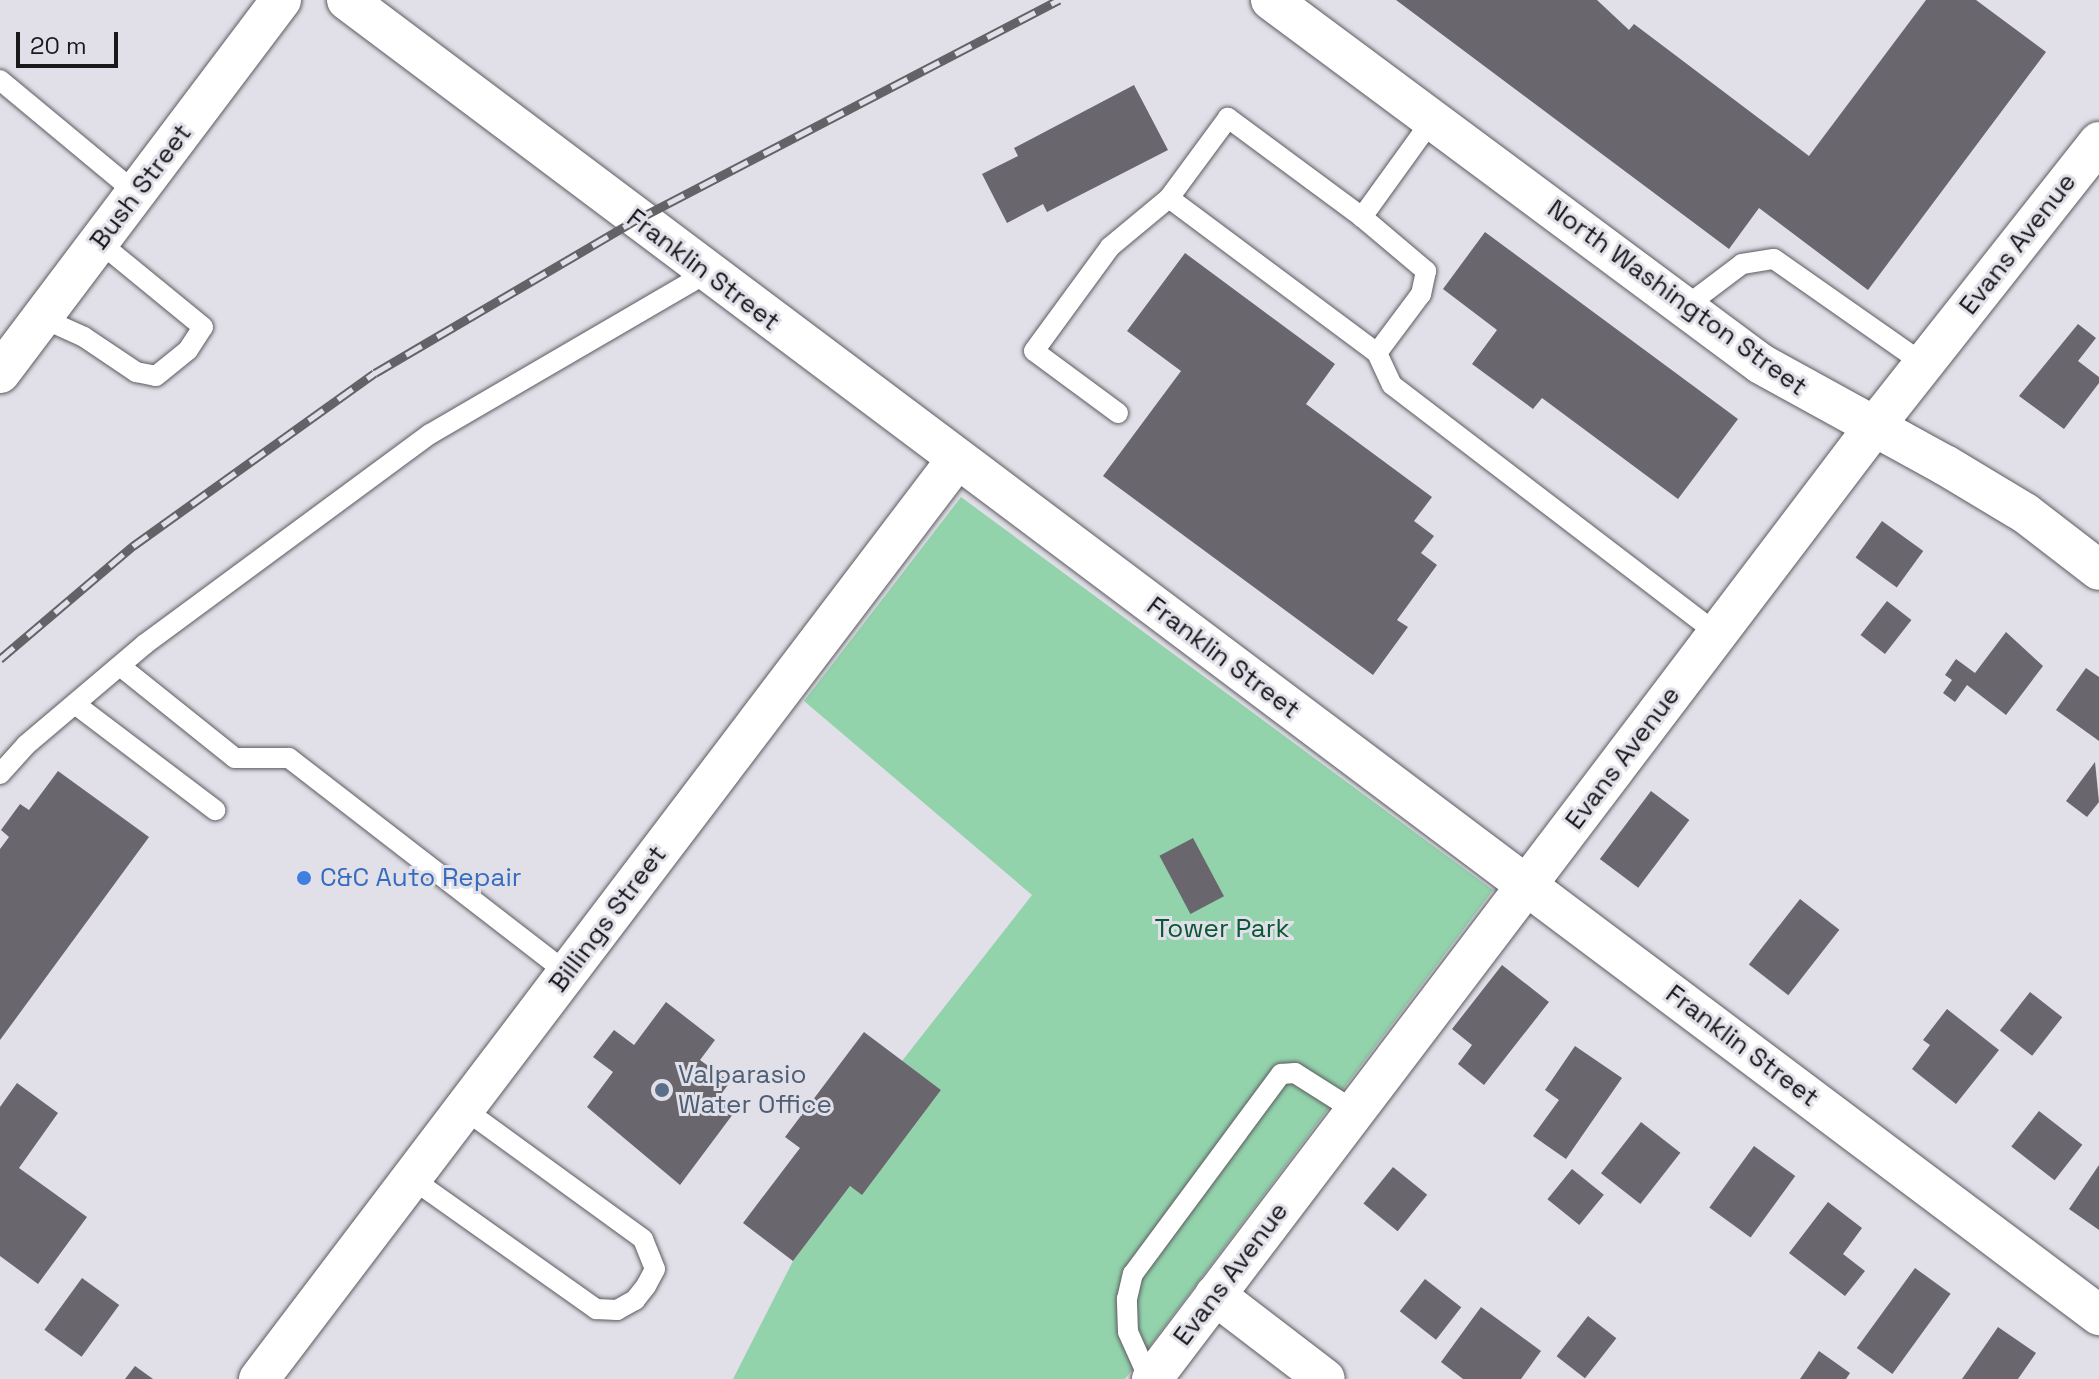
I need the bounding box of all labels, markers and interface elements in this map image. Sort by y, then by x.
scale bar [20,16,122,66]
text: 20 m [30,30,87,61]
street label: Bush Street [84,118,198,256]
street label: Evans Avenue [1953,167,2083,321]
street label: North Washington Street [1541,193,1813,403]
street label: Franklin Street [620,202,786,338]
street label: Franklin Street [1140,590,1306,726]
street label: Evans Avenue [1559,680,1687,836]
street label: Billings Street [543,840,673,998]
place label: C&C Auto Repair [320,862,522,894]
marker: C&C Auto Repair [295,869,313,887]
park label: Tower Park [1154,913,1290,945]
street label: Franklin Street [1659,978,1825,1114]
place label: Valparasio Water Office [678,1059,832,1120]
marker: Valparasio Water Office [653,1081,671,1099]
street label: Evans Avenue [1167,1196,1295,1352]

